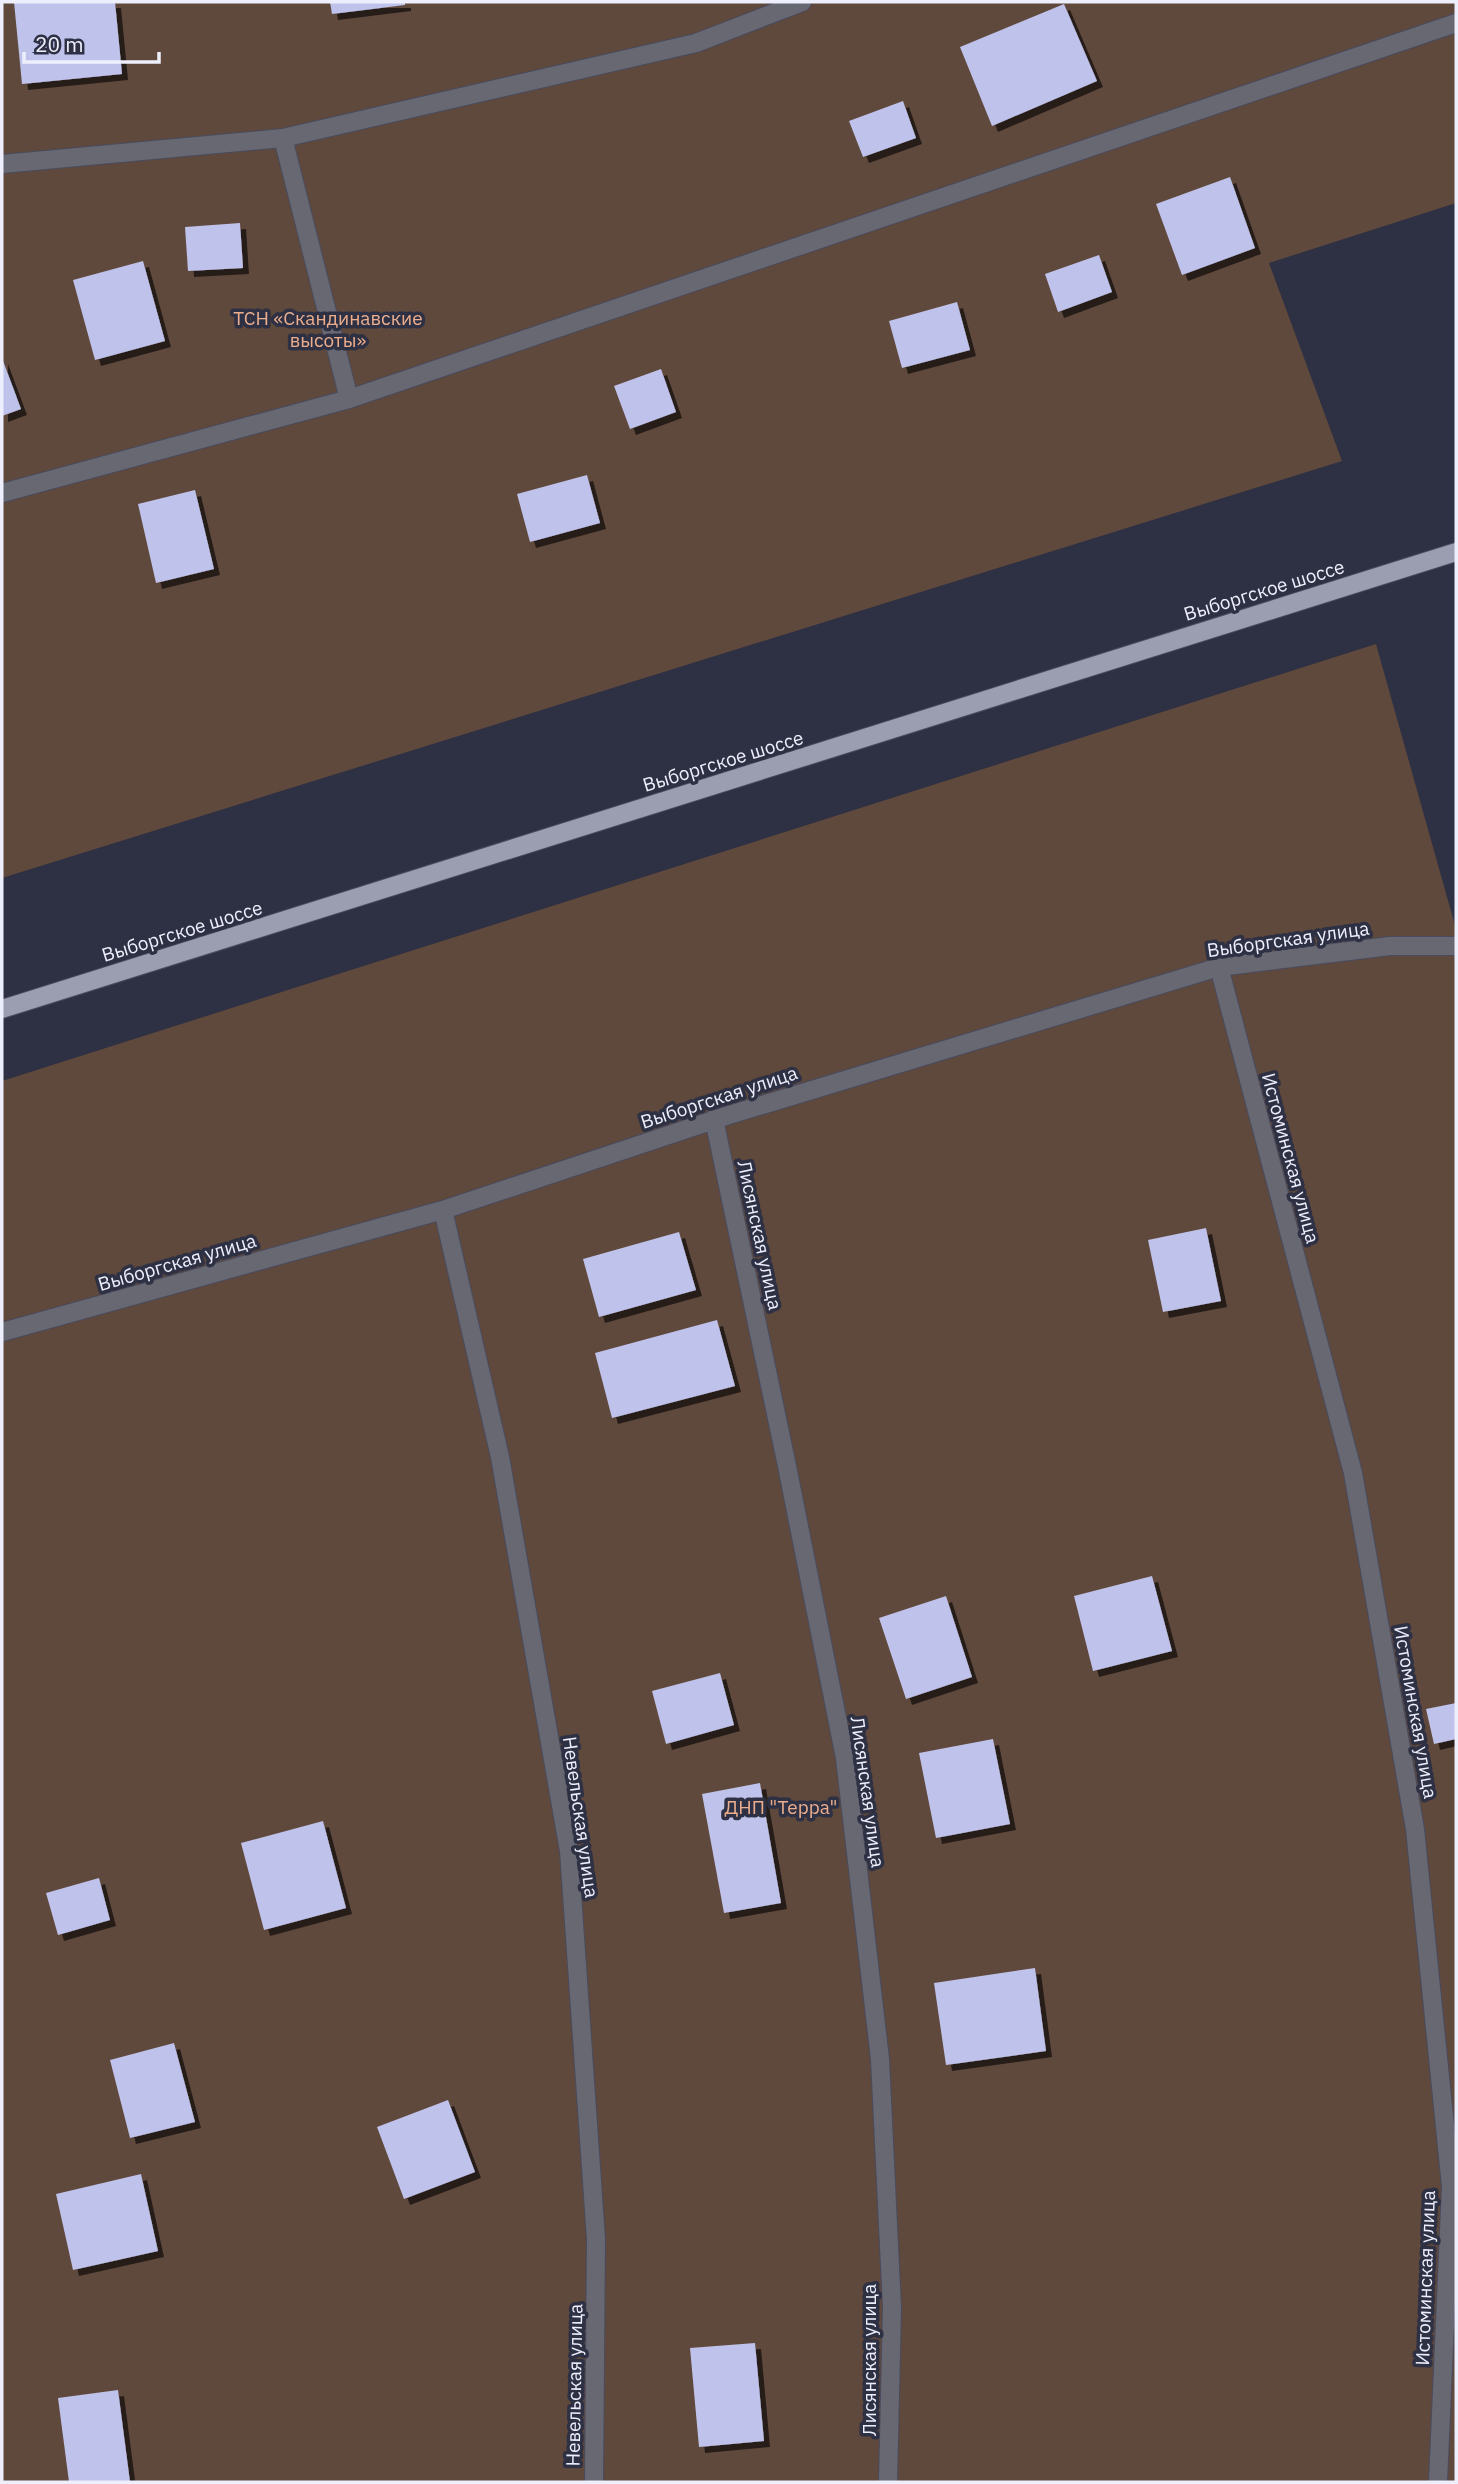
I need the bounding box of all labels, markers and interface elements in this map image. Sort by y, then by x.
scale bar [24,21,159,65]
text: 20 m [35,30,84,58]
park label: ТСН «Скандинавские высоты» [233,306,423,352]
street label: Выборгское шоссе [1181,554,1347,626]
street label: Выборгское шоссе [640,725,806,797]
street label: Выборгское шоссе [99,895,265,967]
street label: Выборгская улица [1205,916,1371,962]
street label: Выборгская улица [637,1060,801,1134]
street label: Истоминская улица [1257,1070,1325,1246]
street label: Лисянская улица [732,1158,788,1312]
street label: Выборгская улица [95,1228,259,1296]
street label: Истоминская улица [1389,1624,1443,1800]
street label: Лисянская улица [846,1715,890,1869]
street label: Невельская улица [558,1735,604,1899]
park label: ДНП "Терра" [724,1795,838,1819]
street label: Истоминская улица [1410,2190,1440,2366]
street label: Лисянская улица [857,2284,881,2436]
street label: Невельская улица [561,2303,587,2467]

